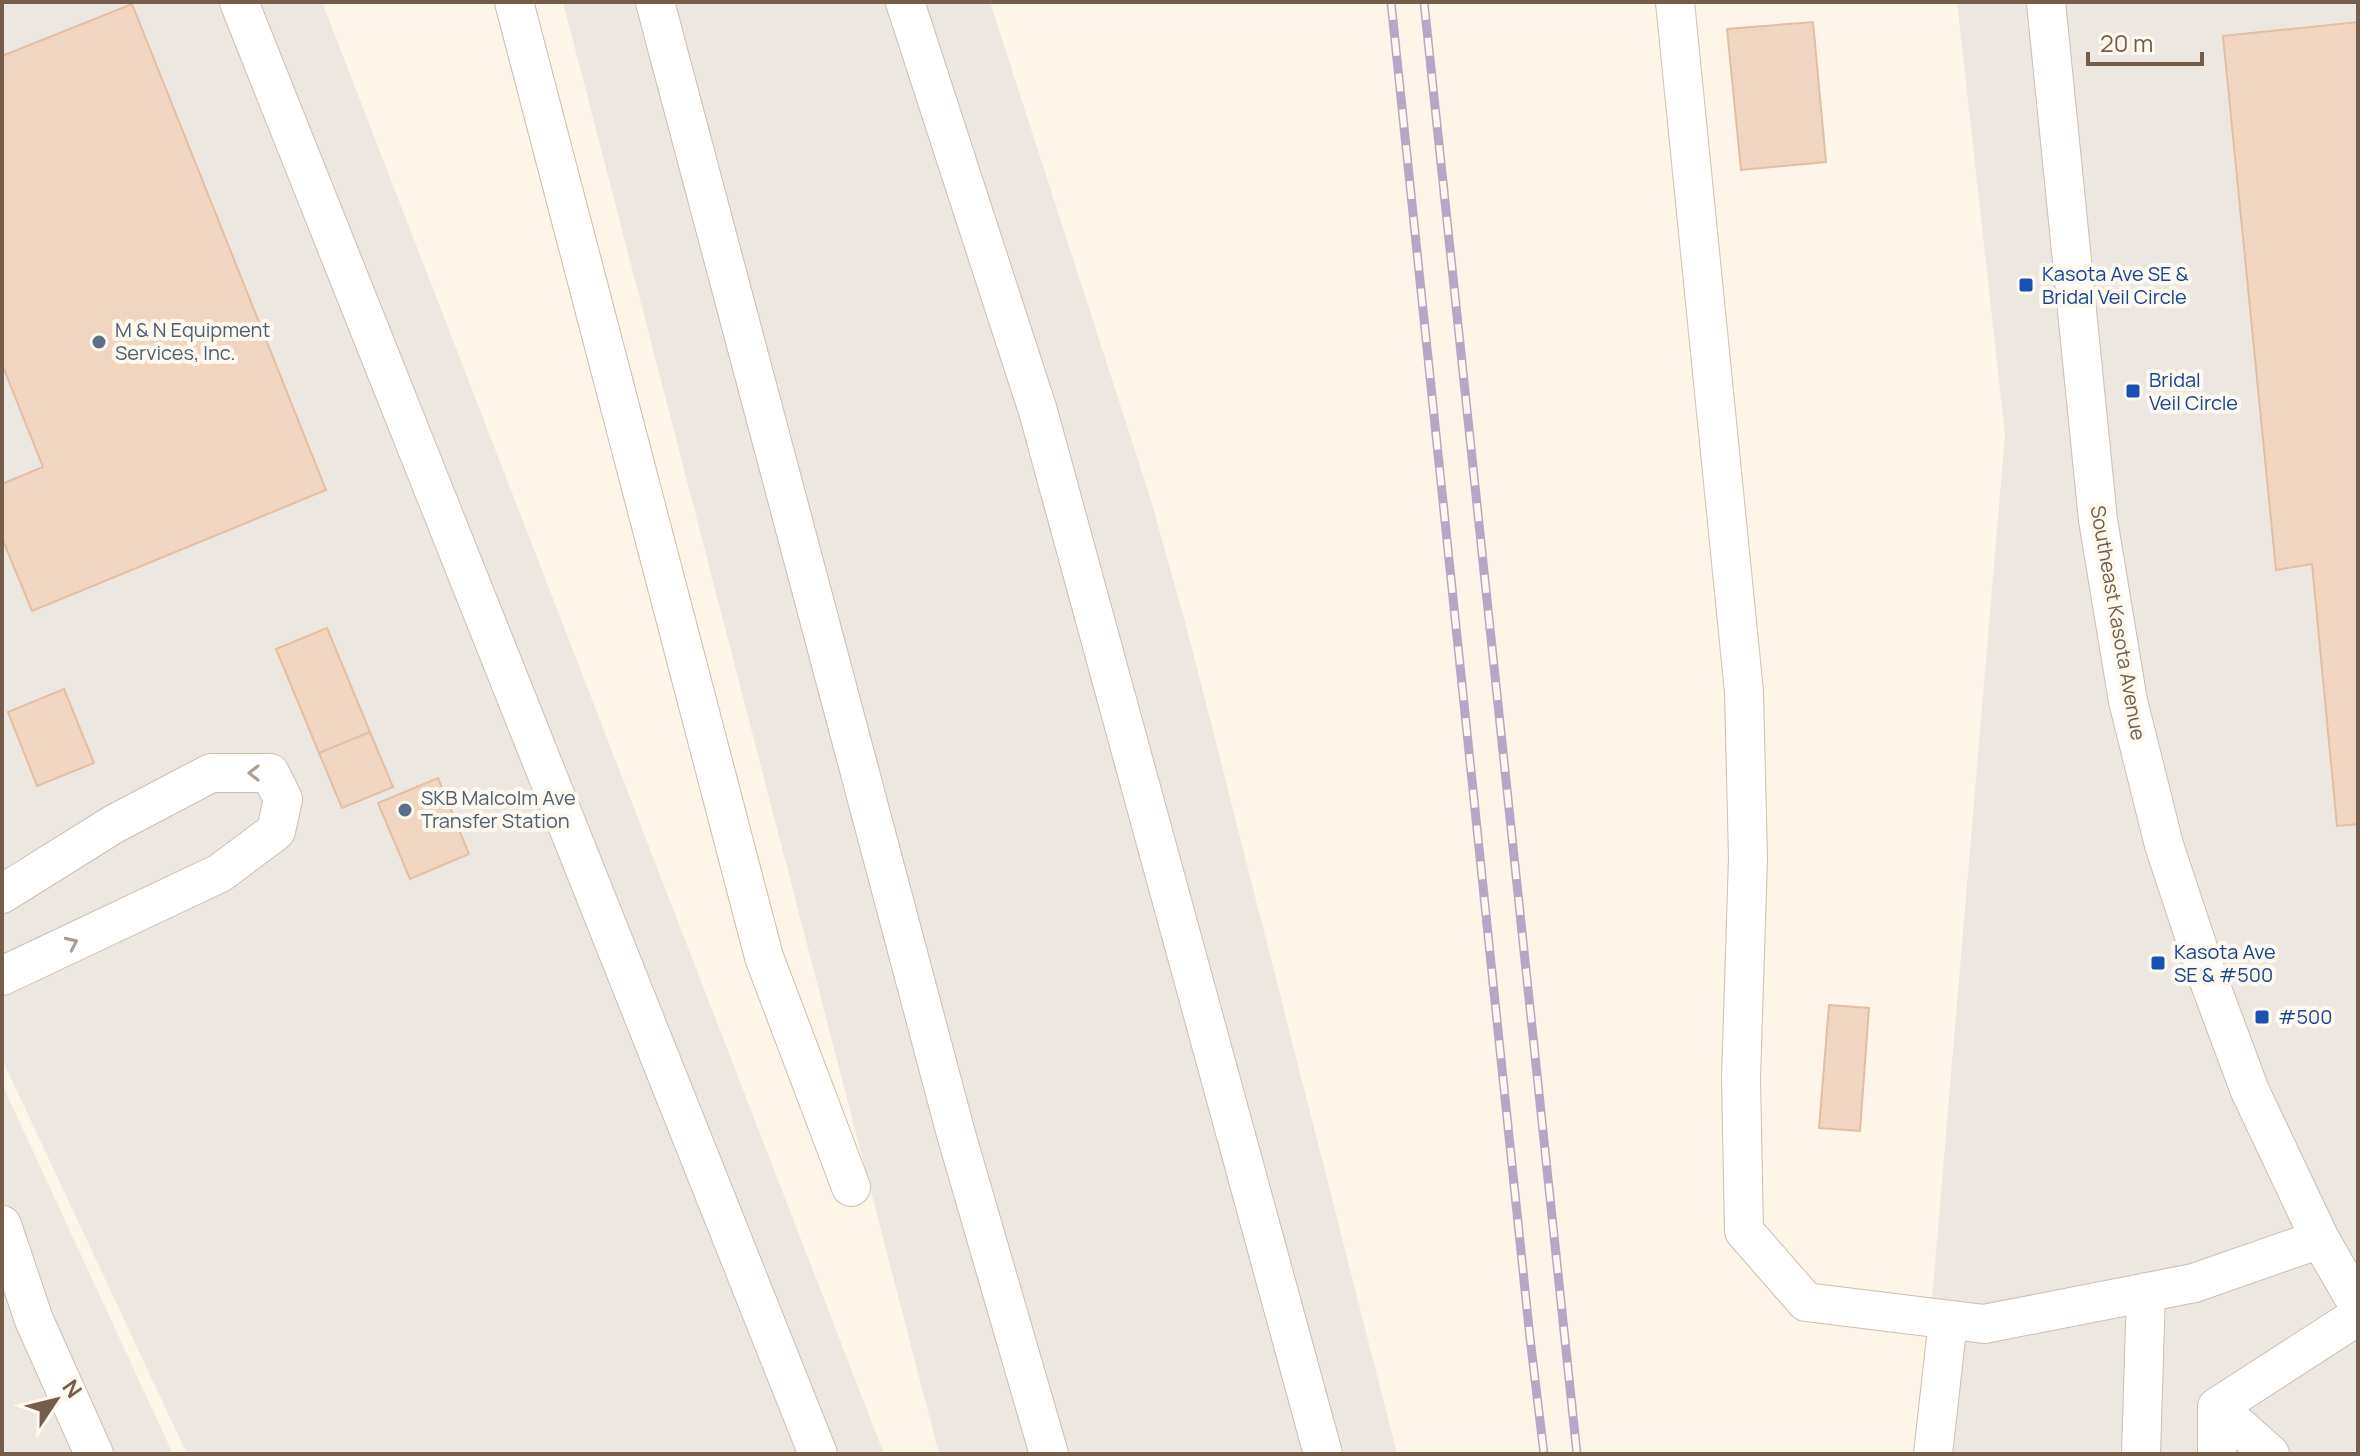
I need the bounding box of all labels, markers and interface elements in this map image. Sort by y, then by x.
scale bar [2088,16,2202,66]
text: 20 m [2100,26,2153,59]
place label: Kasota Ave SE & Bridal Veil Circle [2042,260,2189,310]
marker: Kasota Ave SE & Bridal Veil Circle [2017,276,2035,294]
place label: M & N Equipment Services, Inc. [115,316,270,366]
marker: M & N Equipment Services, Inc. [90,333,108,351]
place label: Bridal Veil Circle [2149,366,2238,416]
marker: Bridal Veil Circle [2124,382,2142,400]
street label: Southeast Kasota Avenue [2085,503,2152,742]
one-way arrow [247,764,260,782]
place label: SKB Malcolm Ave Transfer Station [421,784,576,834]
marker: SKB Malcolm Ave Transfer Station [396,801,414,819]
one-way arrow [64,937,79,953]
place label: Kasota Ave SE & #500 [2174,938,2276,988]
marker: Kasota Ave SE & #500 [2149,954,2167,972]
place label: #500 [2278,1003,2332,1030]
marker: #500 [2253,1008,2271,1026]
north arrow [16,1360,96,1440]
text: N [56,1373,89,1404]

